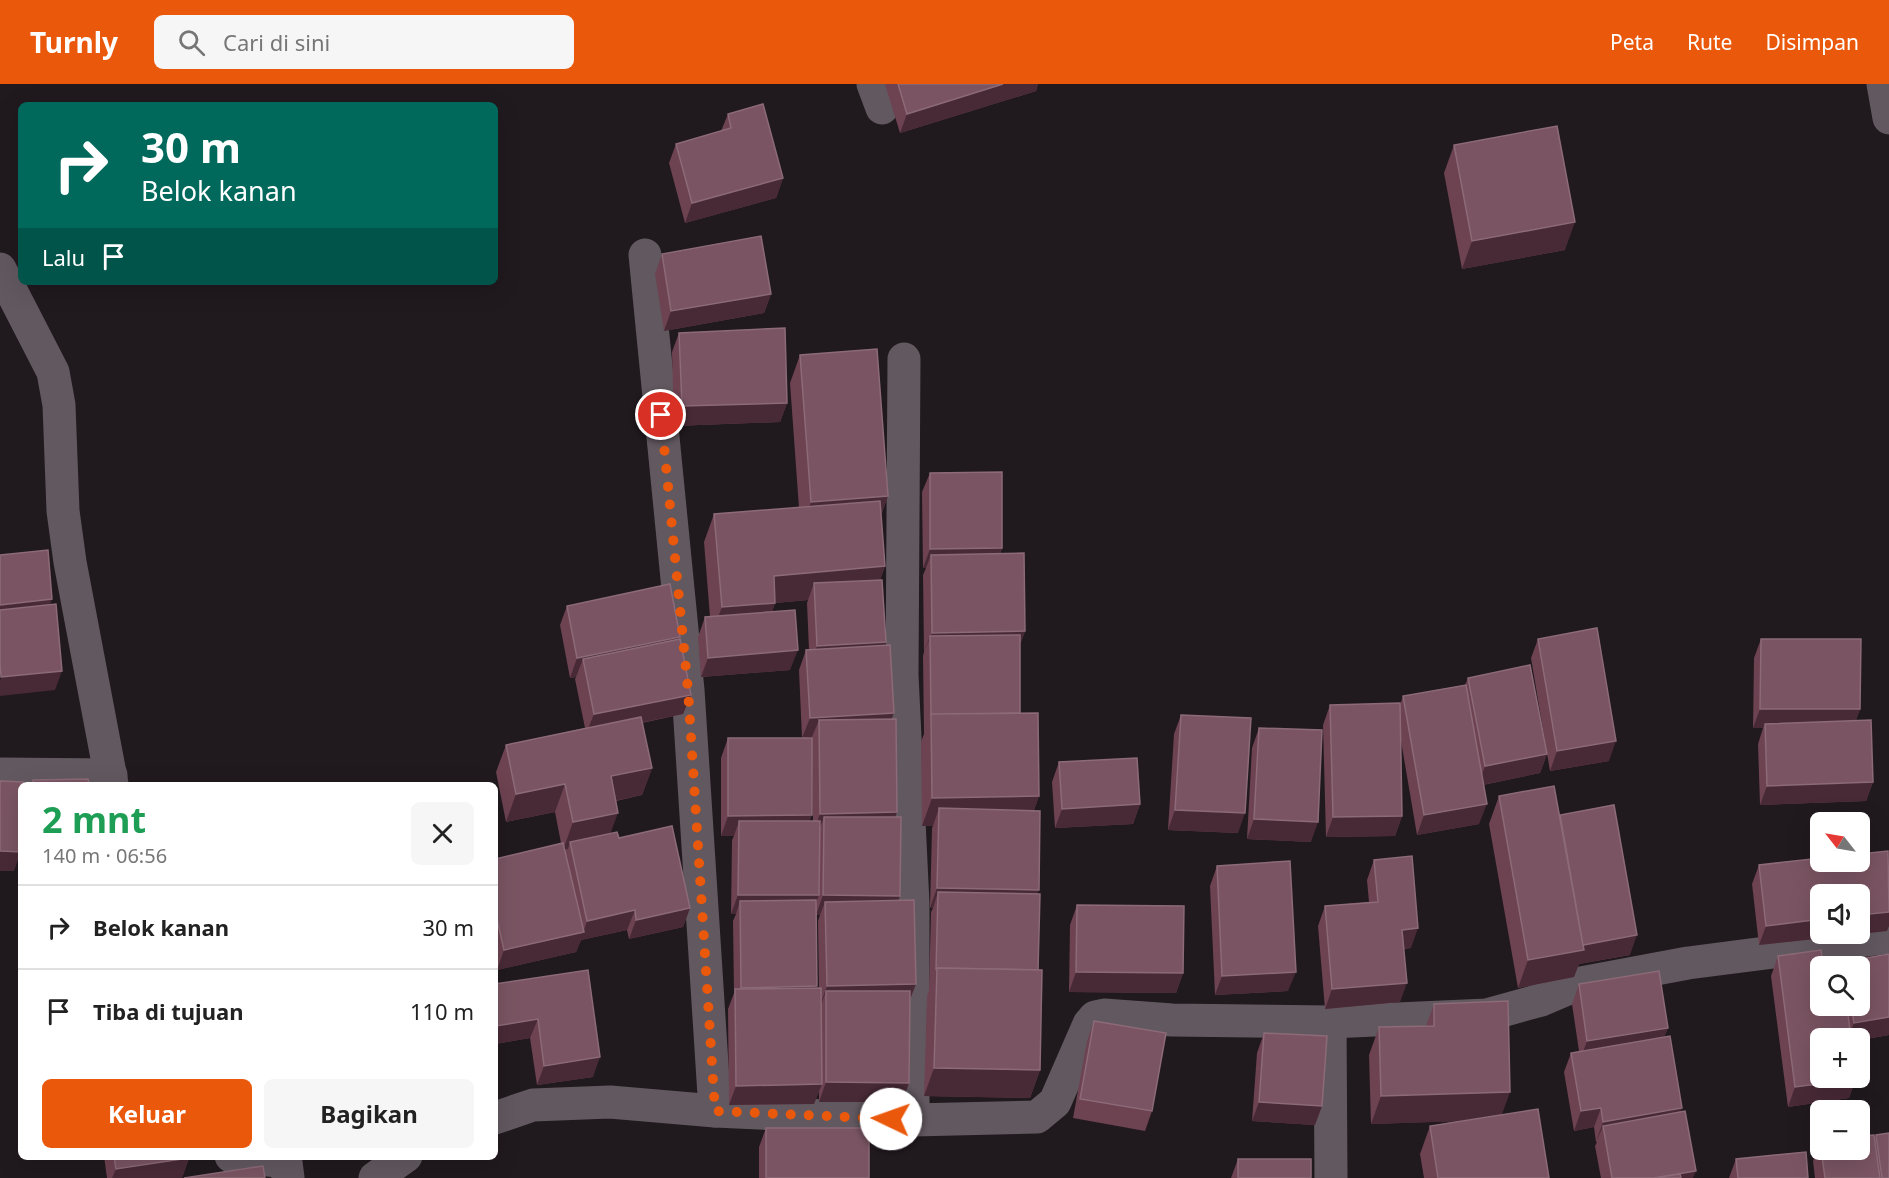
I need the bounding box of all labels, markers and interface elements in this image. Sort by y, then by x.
search box [154,15,574,69]
text: Turnly [30,23,118,61]
icon: search [175,26,208,59]
text: Cari di sini [223,27,330,57]
text: Peta [1610,28,1654,56]
text: Rute [1687,28,1732,56]
text: Disimpan [1765,28,1859,56]
text: 30 m [141,118,241,175]
icon: right [42,126,120,204]
text: Belok kanan [141,172,297,209]
icon: arrive [97,240,130,273]
text: Lalu [42,242,85,272]
pin [635,389,686,440]
icon: arrive [644,398,677,431]
text: 2 mnt [42,795,146,844]
button: close [411,802,474,865]
north arrow [1810,812,1870,872]
map controls [1810,812,1870,1160]
text: 140 m · 06:56 [42,842,167,869]
button: sound [1810,884,1870,944]
icon: right [42,911,75,944]
text: Belok kanan [93,912,229,942]
text: 30 m [423,912,474,942]
button: search [1810,956,1870,1016]
icon: arrive [42,995,75,1028]
text: Tiba di tujuan [93,996,243,1026]
text: 110 m [410,996,474,1026]
button: + [1810,1028,1870,1088]
button: Keluar [42,1079,252,1148]
button: Bagikan [264,1079,474,1148]
position arrow [859,1087,923,1151]
button: − [1810,1100,1870,1160]

